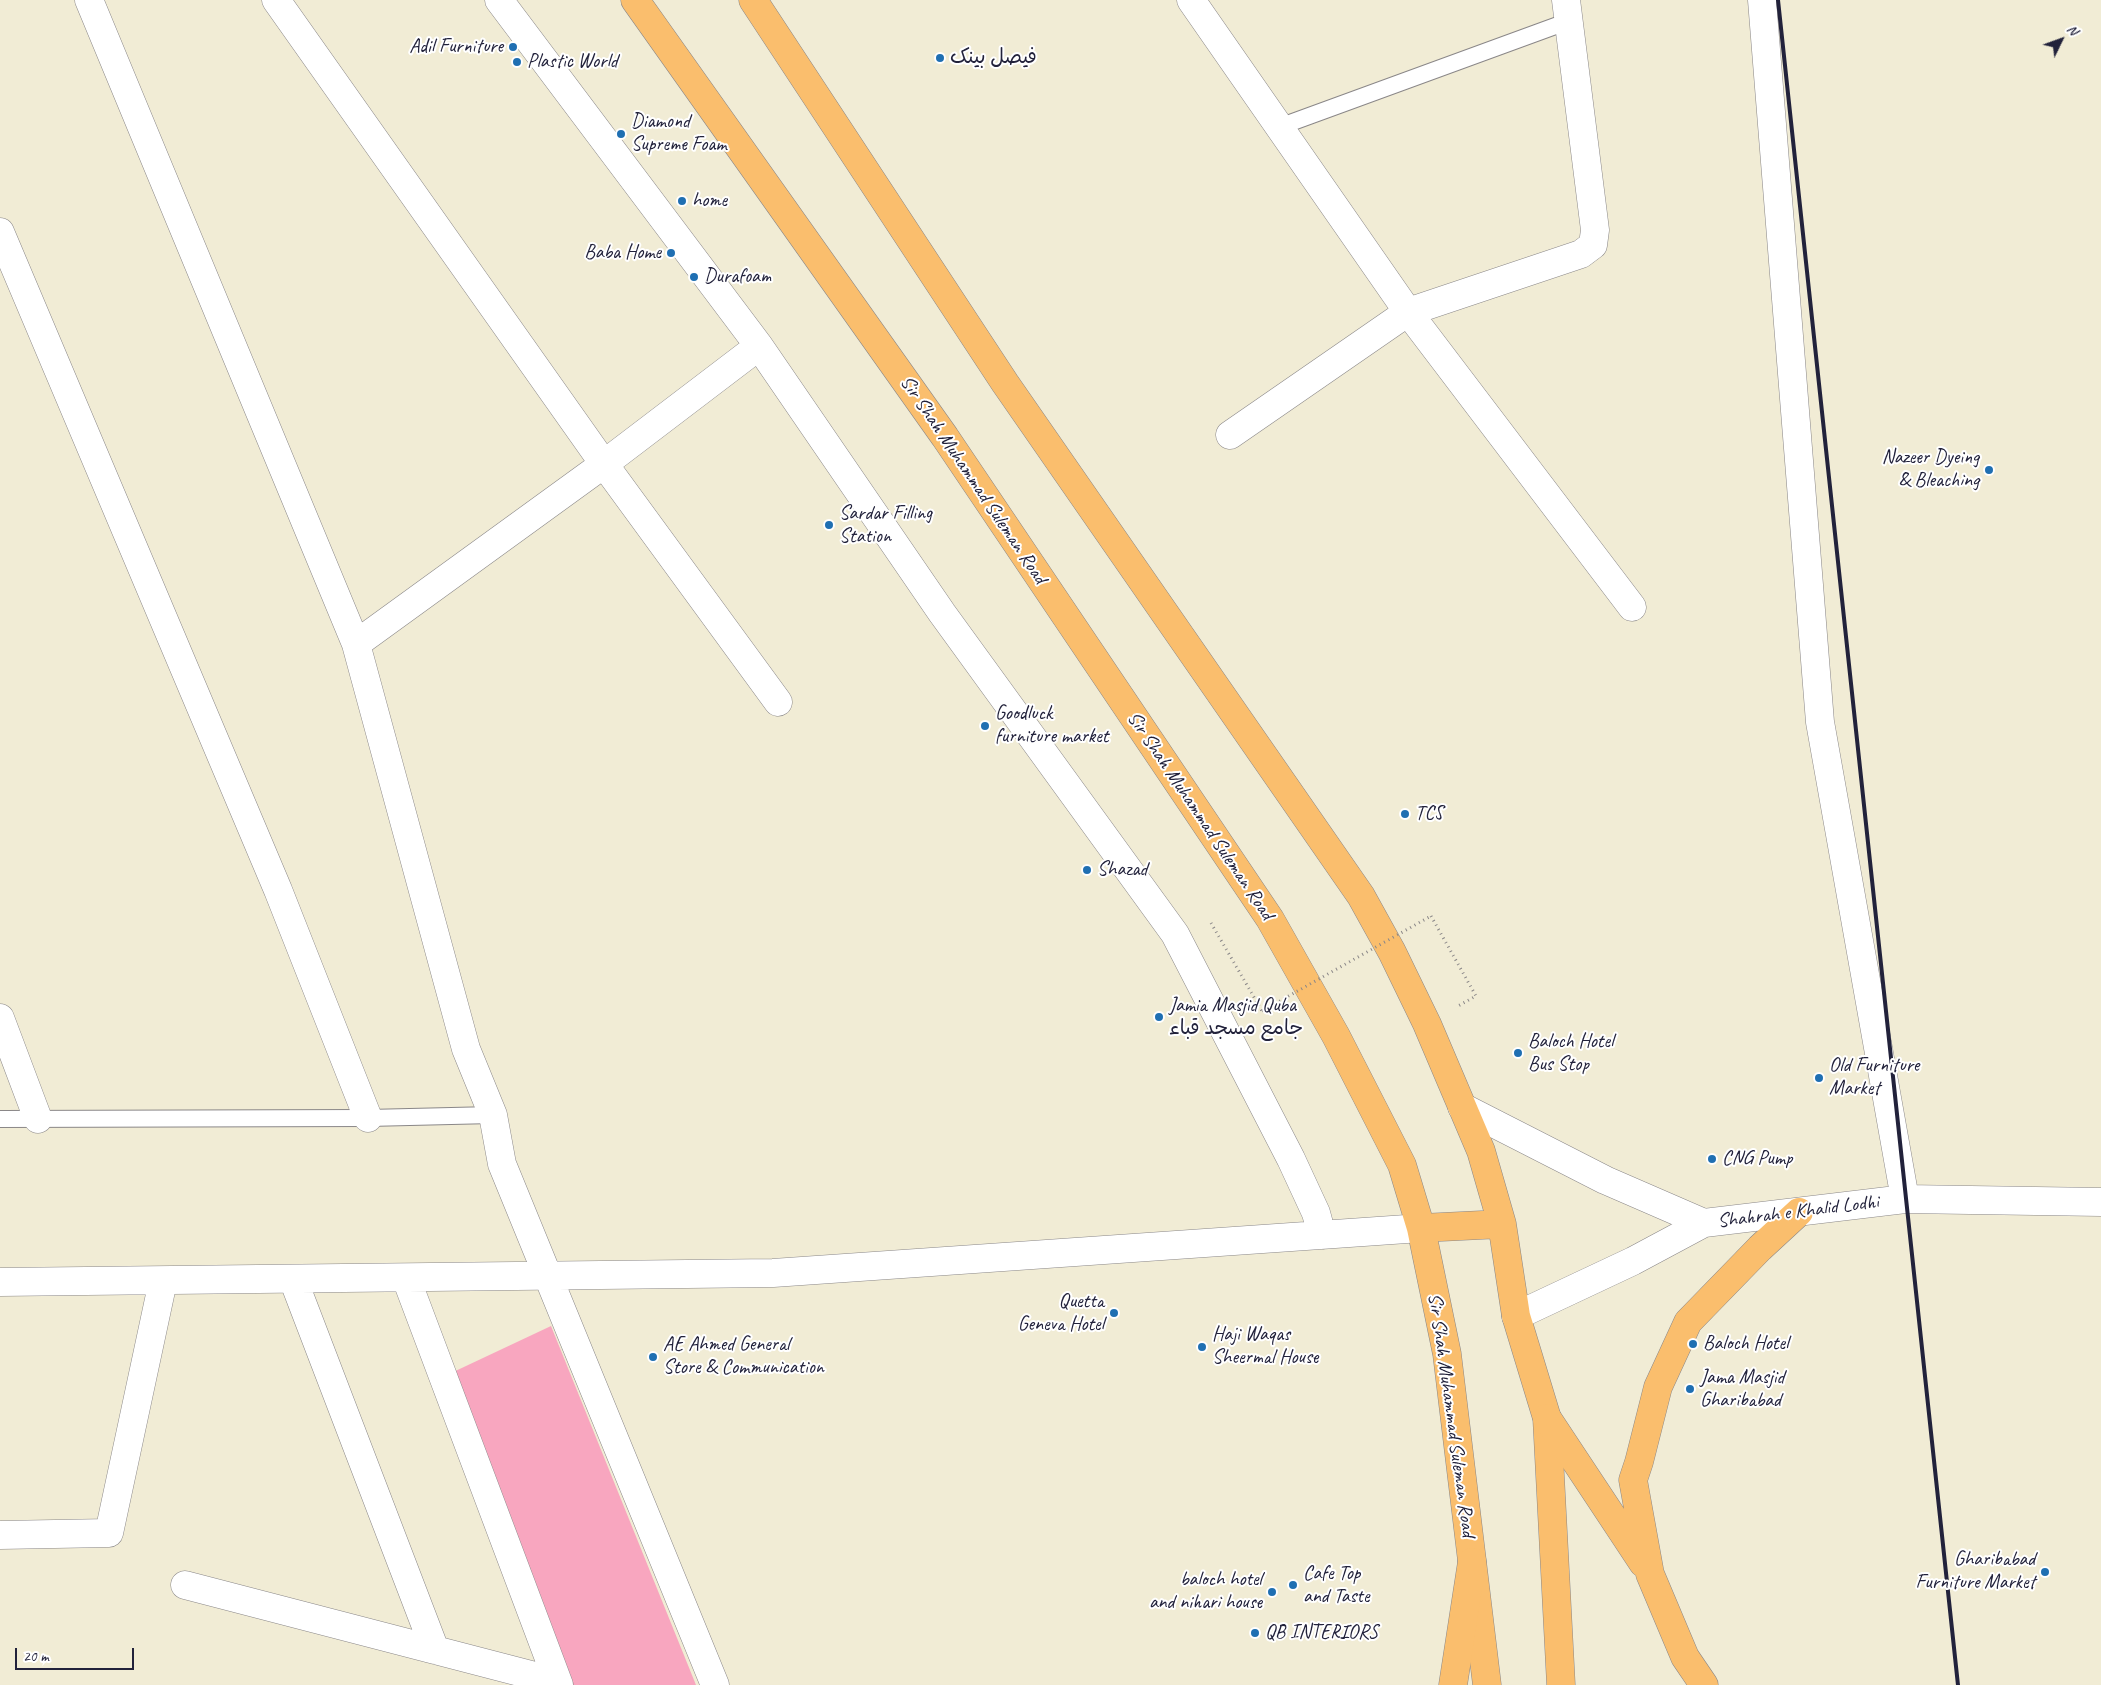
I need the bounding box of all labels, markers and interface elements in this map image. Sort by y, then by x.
north arrow [2036,15,2086,65]
text: N [2063,21,2082,39]
place label: Adil Furniture [409,35,503,59]
marker: Adil Furniture [507,41,519,53]
place label: فیصل بینک [950,46,1037,70]
place label: Plastic World [527,50,618,74]
marker: فیصل بینک [934,52,946,64]
marker: Plastic World [511,56,523,68]
place label: Diamond Supreme Foam [631,110,726,157]
marker: Diamond Supreme Foam [615,128,627,140]
place label: home [692,189,727,213]
marker: home [676,195,688,207]
place label: Baba Home [584,241,661,265]
marker: Baba Home [665,247,677,259]
place label: Durafoam [704,265,771,289]
marker: Durafoam [688,271,700,283]
street label: Sir Shah Muhammad Suleman Road [894,371,1052,589]
place label: Nazeer Dyeing & Bleaching [1882,446,1979,493]
marker: Nazeer Dyeing & Bleaching [1983,464,1995,476]
place label: Sardar Filling Station [839,502,932,549]
marker: Sardar Filling Station [823,519,835,531]
place label: Goodluck furniture market [995,702,1108,749]
street label: Sir Shah Muhammad Suleman Road [1121,707,1279,925]
marker: Goodluck furniture market [979,720,991,732]
place label: TCS [1415,802,1443,826]
marker: TCS [1399,808,1411,820]
place label: Shazad [1097,858,1147,882]
marker: Shazad [1081,864,1093,876]
place label: Jamia Masjid Quba جامع مسجد قباء [1169,994,1303,1041]
marker: Jamia Masjid Quba جامع مسجد قباء [1153,1011,1165,1023]
place label: Baloch Hotel Bus Stop [1528,1030,1613,1077]
marker: Baloch Hotel Bus Stop [1512,1047,1524,1059]
place label: Old Furniture Market [1829,1054,1919,1101]
marker: Old Furniture Market [1813,1072,1825,1084]
place label: CNG Pump [1722,1147,1792,1171]
marker: CNG Pump [1706,1153,1718,1165]
street label: Shahrah e Khalid Lodhi [1716,1190,1880,1234]
place label: Quetta Geneva Hotel [1018,1290,1104,1337]
street label: Sir Shah Muhammad Suleman Road [1422,1292,1480,1538]
marker: Quetta Geneva Hotel [1108,1307,1120,1319]
place label: Haji Waqas Sheermal House [1212,1323,1318,1370]
place label: Baloch Hotel [1703,1332,1788,1356]
place label: AE Ahmed General Store & Communication [663,1333,824,1380]
marker: Baloch Hotel [1687,1338,1699,1350]
marker: Haji Waqas Sheermal House [1196,1341,1208,1353]
marker: AE Ahmed General Store & Communication [647,1351,659,1363]
place label: Jama Masjid Gharibabad [1700,1366,1784,1413]
marker: Jama Masjid Gharibabad [1684,1383,1696,1395]
place label: Gharibabad Furniture Market [1915,1548,2035,1595]
place label: Cafe Top and Taste [1303,1562,1369,1609]
marker: Gharibabad Furniture Market [2039,1566,2051,1578]
place label: baloch hotel and nihari house [1149,1568,1262,1615]
marker: Cafe Top and Taste [1287,1579,1299,1591]
marker: baloch hotel and nihari house [1266,1586,1278,1598]
place label: QB INTERIORS [1265,1621,1378,1645]
marker: QB INTERIORS [1249,1627,1261,1639]
scale bar [18,1638,136,1670]
text: 20 m [23,1647,49,1666]

